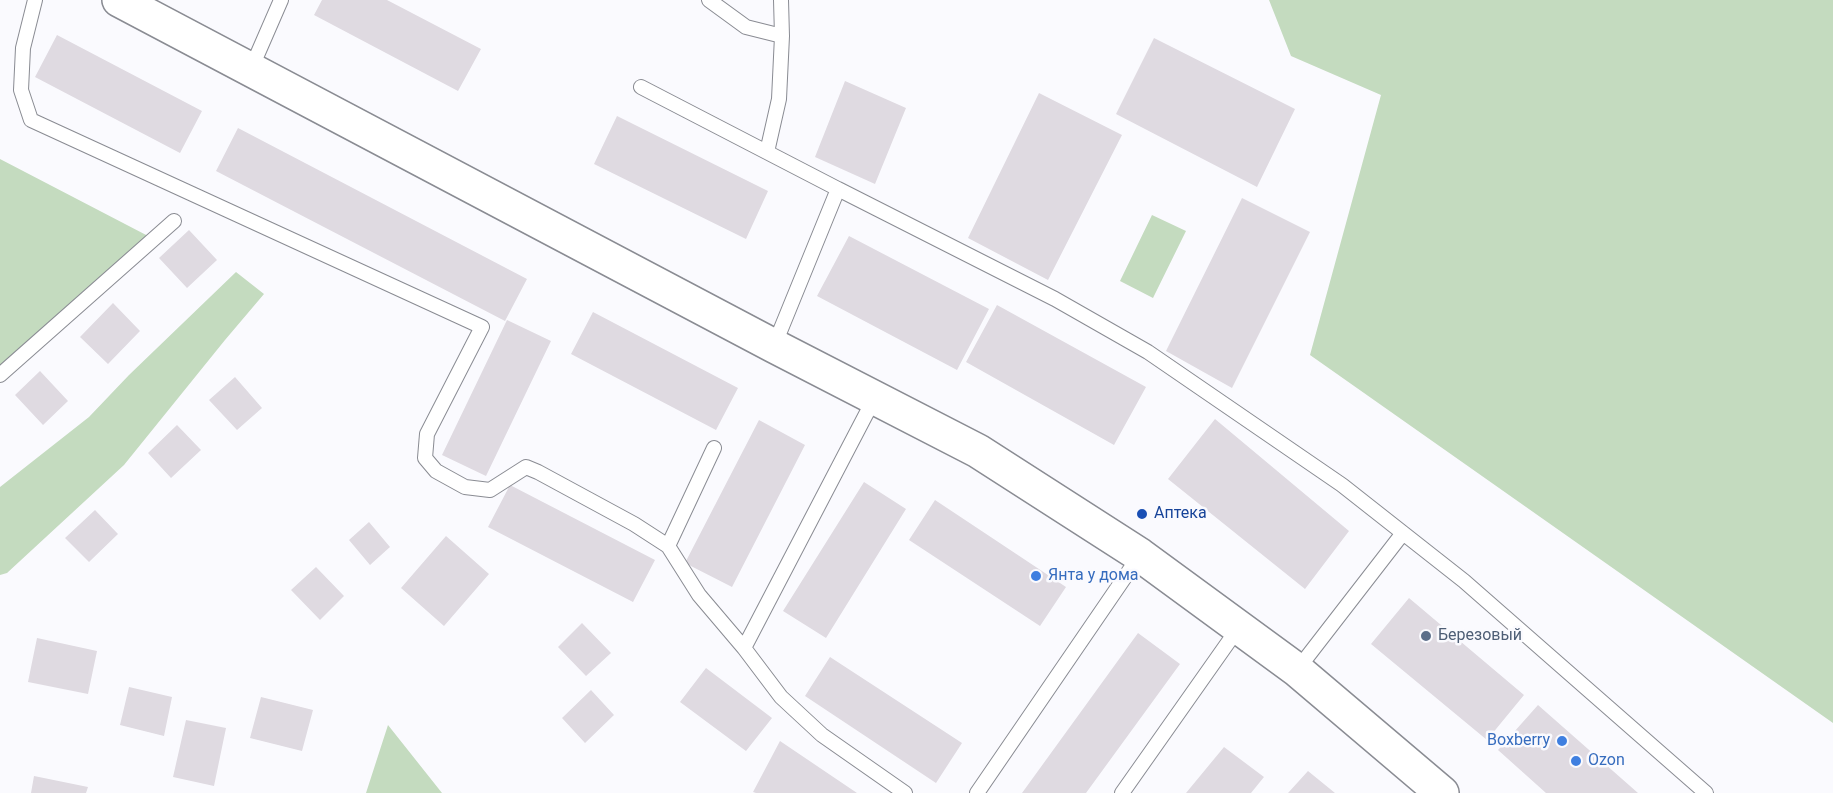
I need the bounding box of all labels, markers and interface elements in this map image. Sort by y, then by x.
place label: Аптека [1154,504,1207,524]
marker: Аптека [1135,507,1149,521]
place label: Янта у дома [1048,566,1139,586]
marker: Янта у дома [1029,569,1043,583]
place label: Березовый [1438,626,1522,646]
marker: Березовый [1419,629,1433,643]
place label: Boxberry [1487,731,1550,751]
marker: Boxberry [1555,734,1569,748]
place label: Ozon [1588,751,1625,771]
marker: Ozon [1569,754,1583,768]

